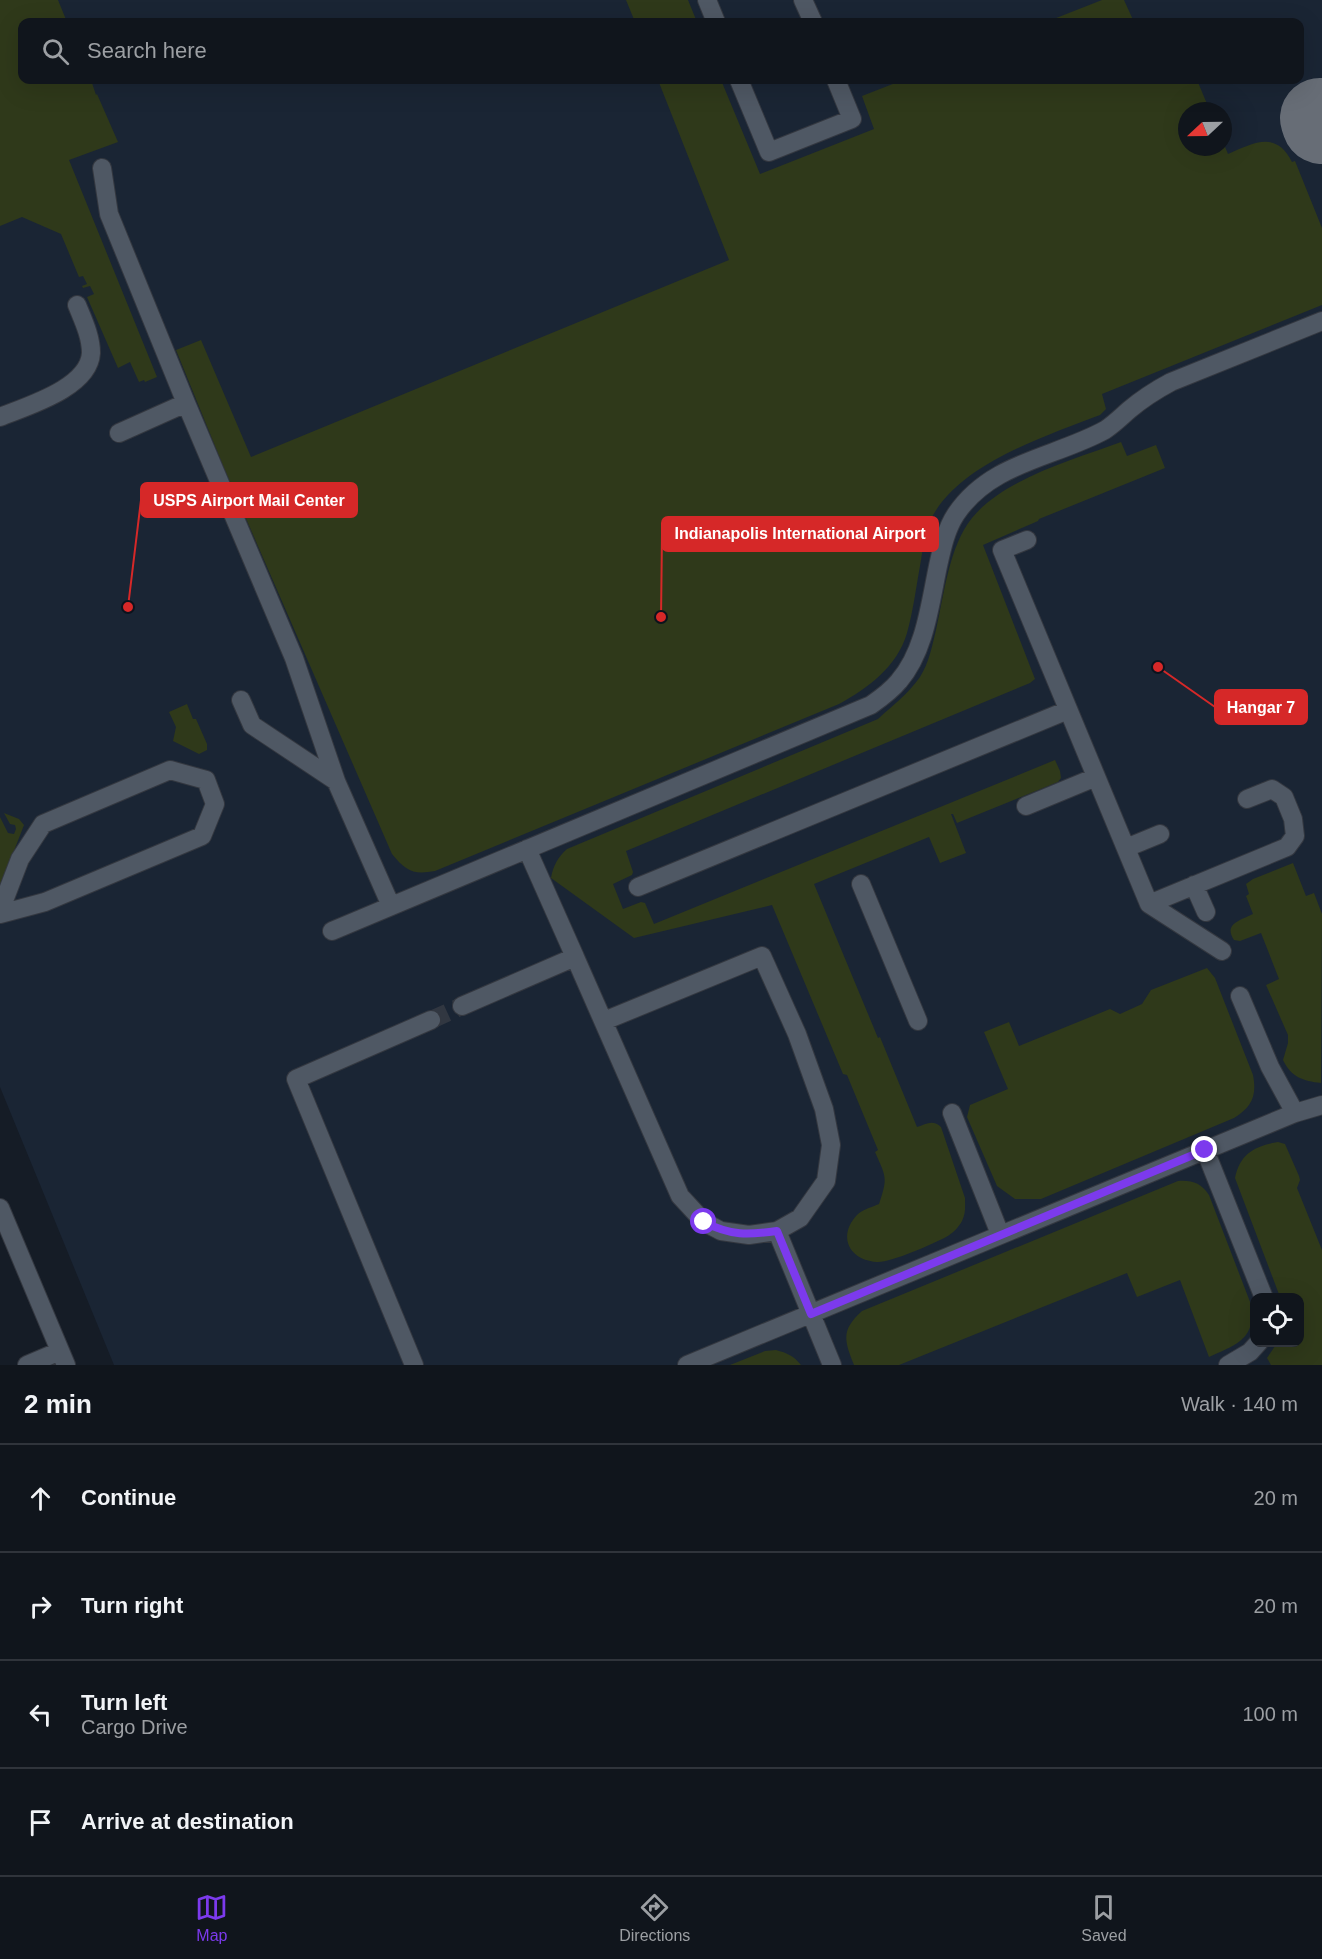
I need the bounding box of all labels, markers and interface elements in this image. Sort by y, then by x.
search box [18,18,1304,84]
icon: search [39,35,72,68]
text: Search here [87,38,207,63]
north arrow [1178,102,1232,156]
callout: USPS Airport Mail Center [141,483,357,517]
text: USPS Airport Mail Center [153,492,345,509]
callout: Indianapolis International Airport [662,517,938,551]
text: Indianapolis International Airport [675,525,926,542]
callout: Hangar 7 [1215,690,1307,724]
text: Hangar 7 [1227,699,1295,716]
route end [1191,1136,1217,1162]
route start [690,1208,716,1234]
map controls [1250,1293,1304,1347]
button: locate [1250,1293,1304,1347]
text: 2 min [24,1389,92,1419]
text: Walk · 140 m [1181,1393,1298,1415]
icon: ahead [24,1482,57,1515]
text: Continue [81,1485,176,1510]
text: 20 m [1254,1487,1298,1509]
icon: right [24,1590,57,1623]
text: Turn right [81,1593,183,1618]
text: 20 m [1254,1595,1298,1617]
text: Turn left [81,1690,167,1715]
icon: left [24,1698,57,1731]
text: 100 m [1242,1703,1298,1725]
text: Cargo Drive [81,1716,188,1738]
icon: arrive [24,1806,57,1839]
text: Arrive at destination [81,1809,294,1834]
tab: Map [195,1891,228,1945]
tab: Directions [619,1891,690,1945]
tab: Saved [1081,1891,1127,1945]

